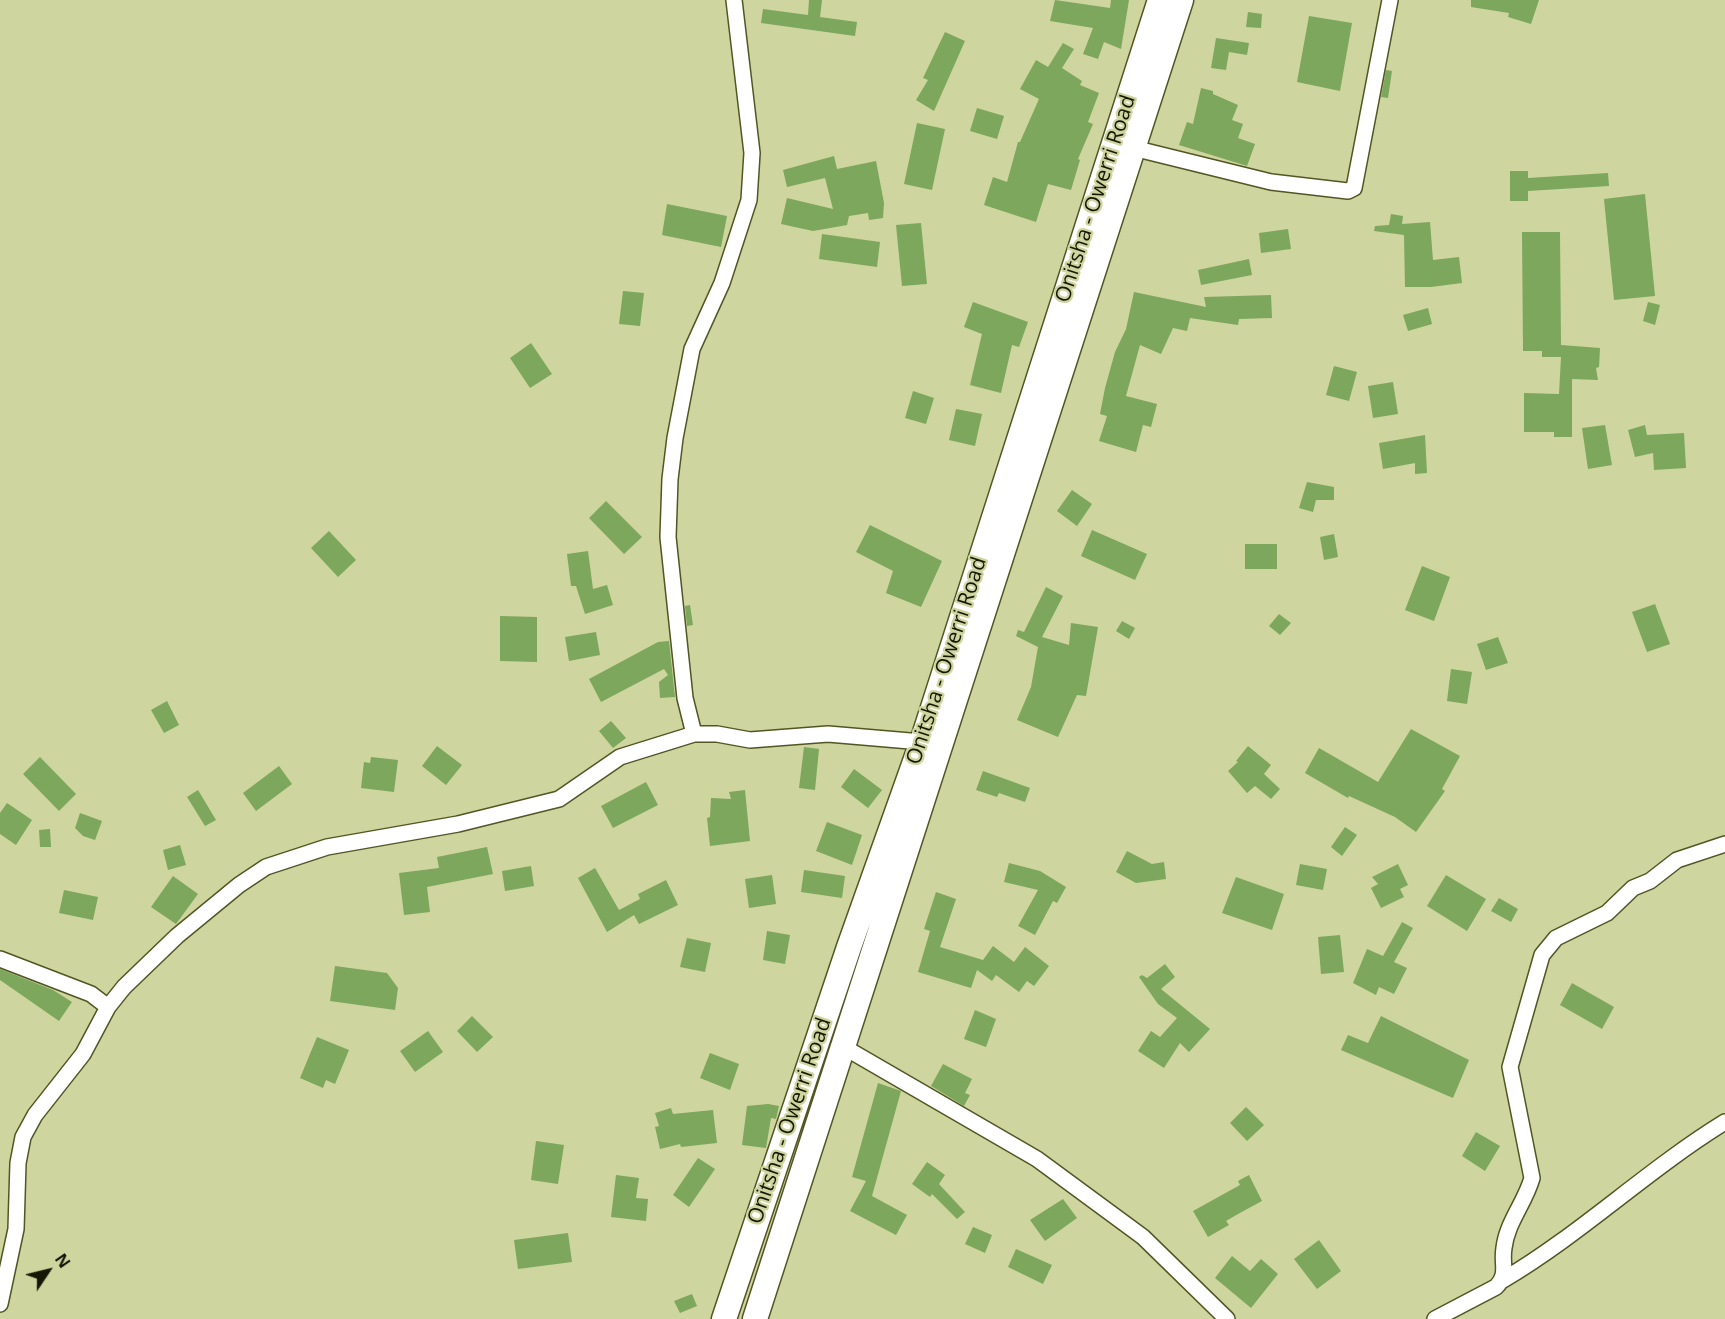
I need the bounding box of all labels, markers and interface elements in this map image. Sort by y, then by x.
street label: Onitsha - Owerri Road [1051,92,1141,306]
street label: Onitsha - Owerri Road [902,554,992,768]
street label: Onitsha - Owerri Road [743,1014,837,1228]
north arrow [18,1241,78,1301]
text: N [50,1249,75,1272]

